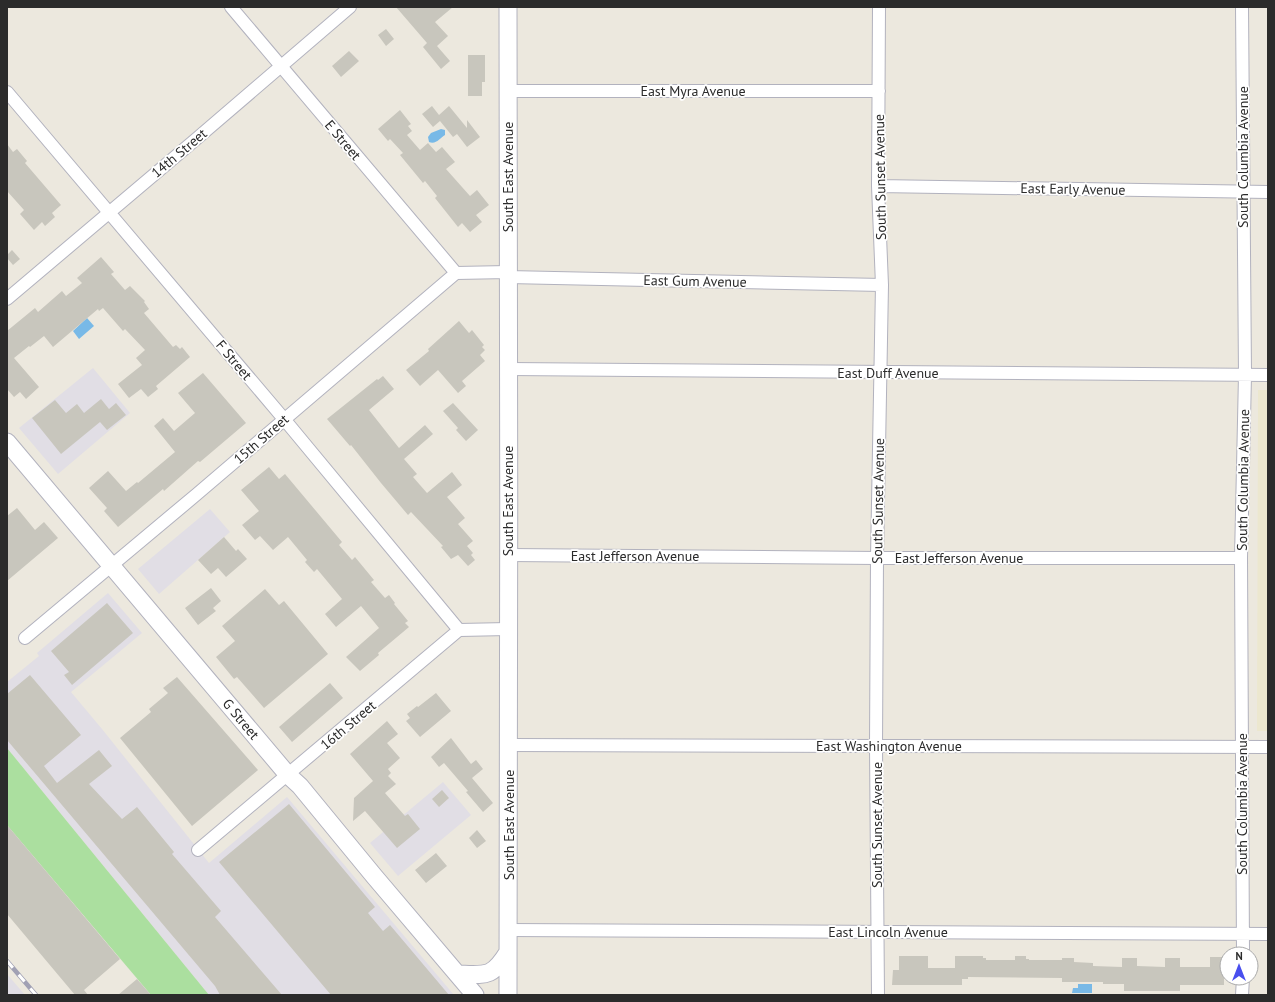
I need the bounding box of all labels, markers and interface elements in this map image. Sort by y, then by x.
street label: East Myra Avenue [640,82,746,100]
street label: South Columbia Avenue [1234,86,1252,228]
street label: South Sunset Avenue [870,114,890,240]
street label: E Street [321,116,365,164]
street label: South East Avenue [499,122,517,232]
street label: 14th Street [147,124,211,181]
street label: East Early Avenue [1020,179,1126,199]
street label: East Gum Avenue [643,271,747,291]
street label: F Street [212,336,256,384]
street label: East Duff Avenue [837,364,939,382]
street label: South Columbia Avenue [1233,409,1253,551]
street label: 15th Street [230,410,292,468]
street label: South Sunset Avenue [868,438,888,564]
street label: South East Avenue [499,446,517,556]
street label: East Jefferson Avenue [571,547,699,565]
street label: East Jefferson Avenue [895,549,1023,567]
street label: G Street [219,695,264,743]
street label: 16th Street [316,696,380,753]
street label: South Columbia Avenue [1233,733,1251,875]
street label: East Washington Avenue [816,737,962,755]
street label: South Sunset Avenue [868,762,886,888]
street label: South East Avenue [500,770,518,880]
street label: East Lincoln Avenue [828,923,948,941]
north arrow [1219,946,1259,986]
text: N [1235,949,1243,963]

